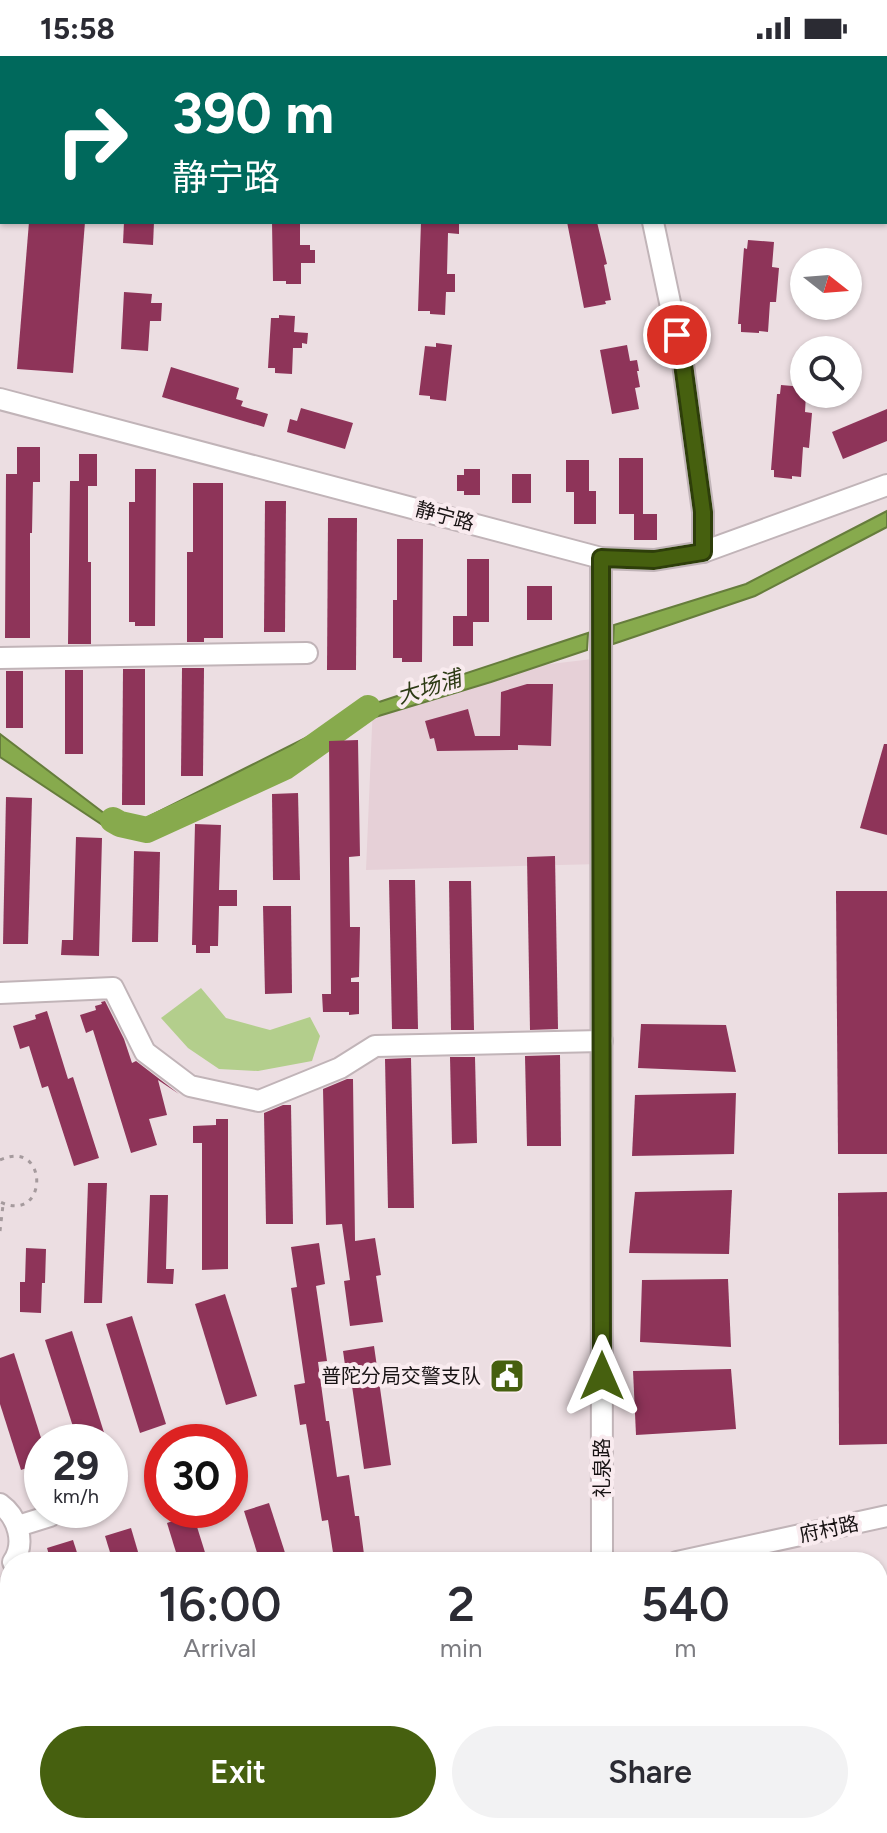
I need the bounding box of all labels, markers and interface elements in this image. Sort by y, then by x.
text: 15:58 [40,10,115,47]
text: 390 m [172,80,334,147]
icon: right [40,88,144,192]
text: 静宁路 [172,156,280,199]
north arrow [790,248,862,320]
map controls [790,248,862,408]
pin [643,301,711,369]
icon: arrive [655,313,699,357]
button: search [790,336,862,408]
street label: 静宁路 [413,497,477,535]
water label: 大场浦 [393,664,467,710]
position arrow [560,1334,644,1418]
public building icon: 普陀分局交警支队 [488,1357,526,1395]
place label: 普陀分局交警支队 [321,1364,481,1388]
speed limit sign: 30 [144,1424,248,1528]
street label: 礼泉路 [590,1438,614,1498]
text: 29 [53,1442,99,1490]
text: km/h [53,1484,99,1508]
street label: 府村路 [797,1511,861,1547]
text: 16:00 [158,1575,281,1633]
text: 2 [447,1575,475,1633]
text: 540 [641,1575,730,1633]
text: Arrival [183,1632,257,1664]
text: min [440,1632,482,1664]
text: m [674,1632,696,1664]
button: Exit [40,1726,436,1818]
button: Share [452,1726,848,1818]

